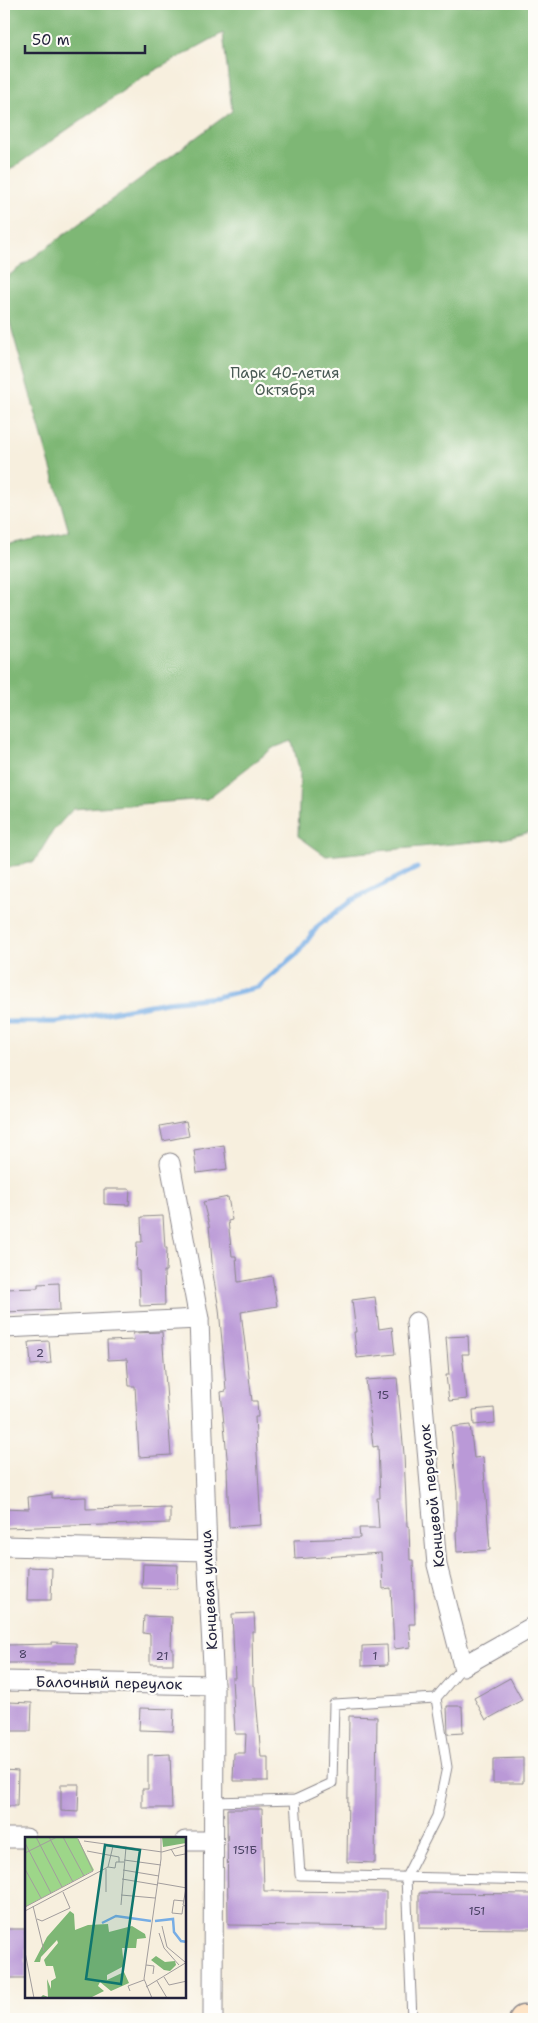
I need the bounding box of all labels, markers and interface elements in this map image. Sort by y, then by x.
scale bar [25,22,145,54]
text: 50 m [32,30,70,50]
park label: Парк 40-летия Октября [230,363,340,400]
house number: 2 [36,1345,44,1361]
house number: 15 [377,1387,389,1403]
street label: Концевой переулок [415,1423,449,1569]
street label: Концевая улица [196,1529,222,1651]
house number: 8 [19,1646,27,1662]
house number: 21 [156,1648,168,1664]
house number: 1 [372,1648,378,1664]
street label: Балочный переулок [36,1672,183,1694]
inset map [25,1837,186,1998]
house number: 151Б [233,1842,257,1858]
house number: 151 [469,1903,485,1919]

